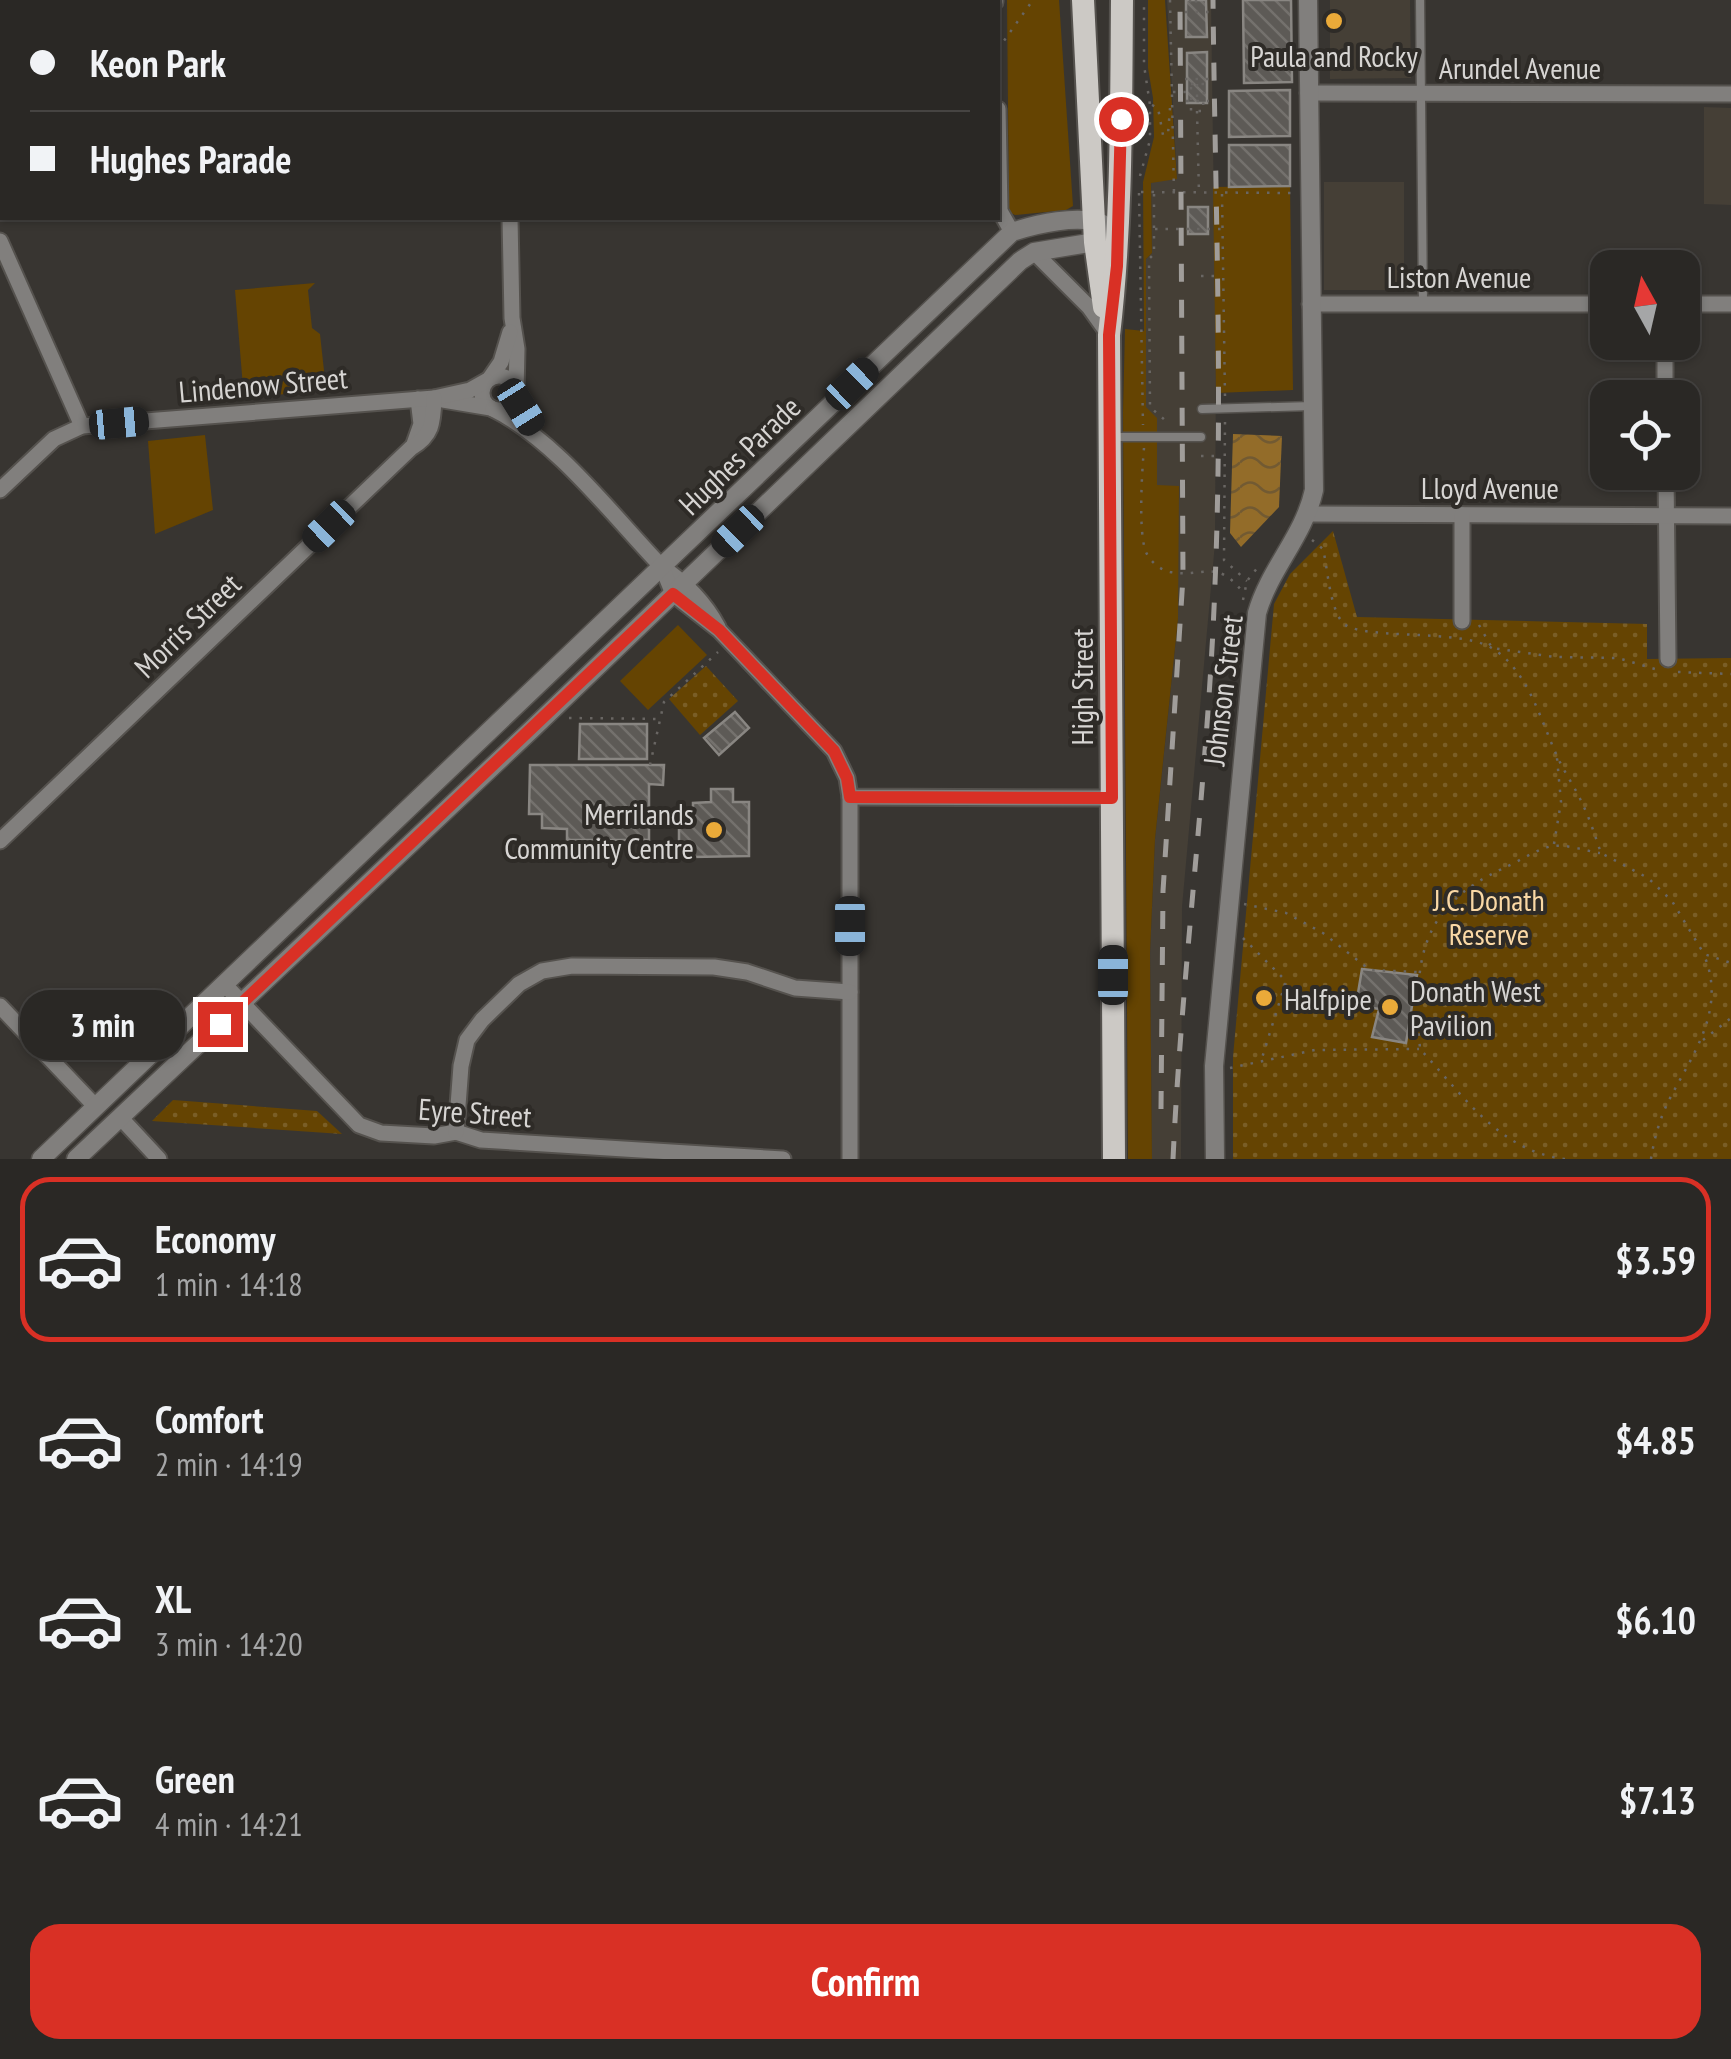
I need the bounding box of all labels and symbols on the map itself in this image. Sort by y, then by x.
marker: Paula and Rocky [1323,10,1345,32]
place label: Paula and Rocky [1250,36,1418,75]
street label: Arundel Avenue [1439,48,1601,87]
route start [1099,97,1144,142]
north arrow [1590,250,1700,360]
street label: Liston Avenue [1387,257,1531,296]
car [820,352,884,416]
street label: Lindenow Street [177,357,350,411]
car [492,374,550,440]
street label: Hughes Parade [670,387,808,523]
car [88,405,150,441]
street label: Lloyd Avenue [1421,468,1559,507]
car [297,494,361,558]
car [706,499,770,563]
street label: Morris Street [125,564,249,685]
street label: Johnson Street [1193,612,1251,768]
street label: High Street [1062,628,1101,746]
place label: Merrilands Community Centre [504,794,694,867]
marker: Merrilands Community Centre [703,819,725,841]
park label: J.C. Donath Reserve [1432,880,1545,953]
car [835,896,865,956]
car [1098,945,1128,1005]
place label: Donath West Pavilion [1410,971,1542,1044]
place label: Halfpipe [1284,979,1372,1018]
marker: Halfpipe [1253,987,1275,1009]
callout: 3 min [20,989,185,1059]
marker: Donath West Pavilion [1379,996,1401,1018]
route end [198,1002,243,1047]
street label: Eyre Street [417,1089,534,1135]

